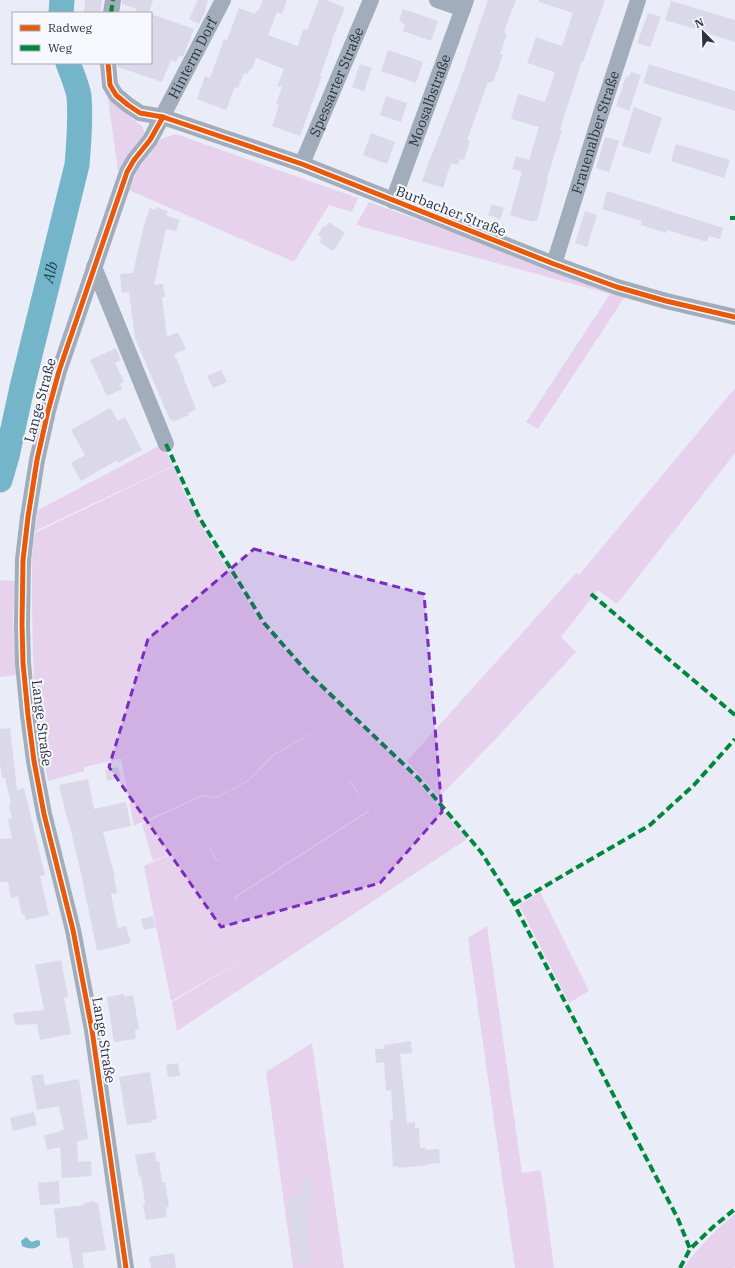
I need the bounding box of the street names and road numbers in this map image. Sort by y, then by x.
street label: Hinterm Dorf [164,14,222,102]
street label: Spessarter Straße [305,24,368,140]
street label: Moosalbstraße [404,52,455,149]
street label: Frauenalber Straße [567,68,623,196]
street label: Burbacher Straße [393,182,509,240]
street label: Lange Straße [20,356,60,444]
street label: Lange Straße [28,679,56,767]
street label: Lange Straße [88,996,120,1084]

